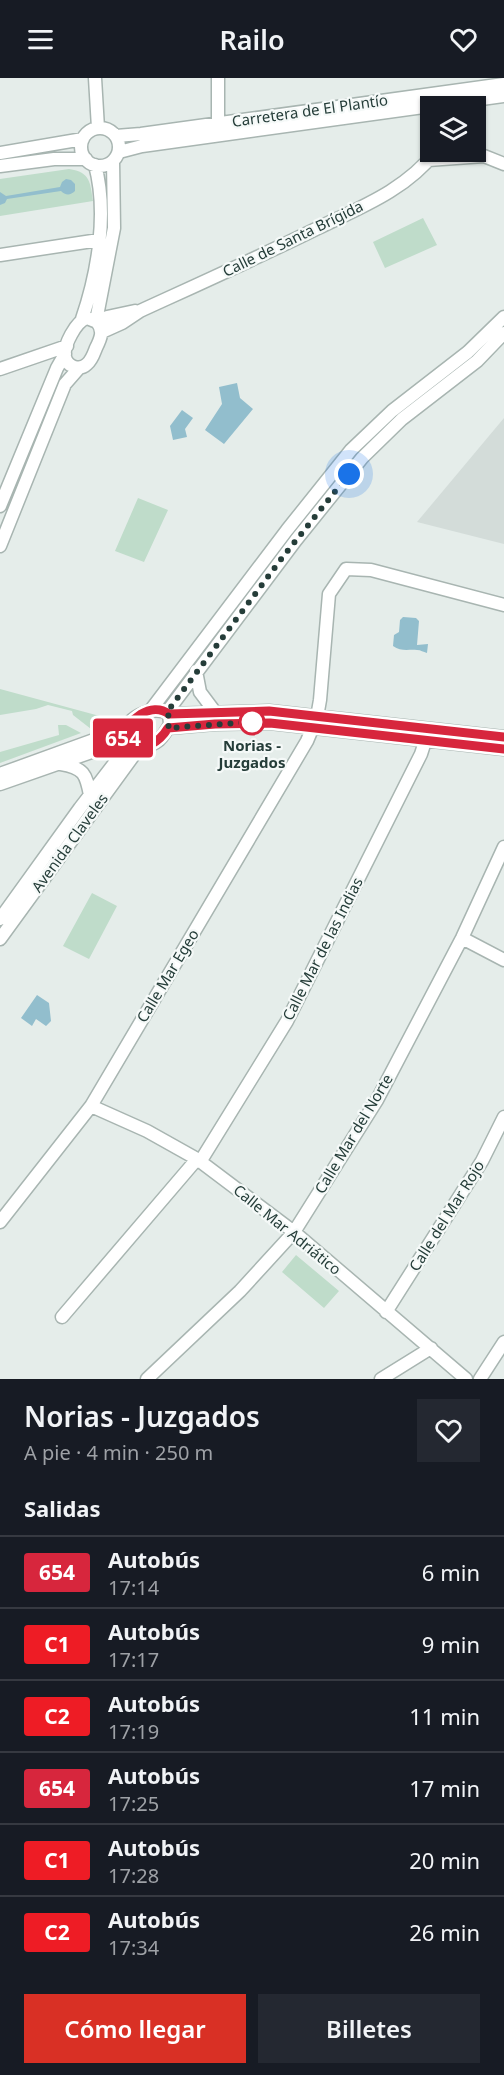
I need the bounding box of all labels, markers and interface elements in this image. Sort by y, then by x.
text: Railo [219,21,285,58]
icon: menu [24,23,57,56]
icon: heart [447,23,480,56]
street label: Carretera de El Plantío [231,89,389,131]
map controls [420,96,486,162]
button: layers [420,96,486,162]
street label: Calle de Santa Brígida [219,195,366,281]
your location [334,459,364,489]
marker: Norias - Juzgados [239,709,265,735]
line badge: 654 [88,718,158,758]
text: 654 [105,724,141,752]
place label: Norias - Juzgados [217,735,285,772]
street label: Avenida Claveles [27,789,112,896]
street label: Calle Mar de las Indias [277,874,367,1024]
street label: Calle Mar Egeo [131,925,203,1026]
street label: Calle Mar del Norte [310,1070,397,1197]
street label: Calle del Mar Rojo [404,1156,488,1275]
street label: Calle Mar Adriático [230,1180,346,1279]
text: Norias - Juzgados [24,1397,260,1435]
button: heart [417,1399,480,1462]
text: A pie · 4 min · 250 m [24,1439,213,1466]
text: Salidas [24,1493,101,1523]
text: Autobús [108,1544,200,1574]
text: 6 min [422,1557,480,1587]
text: 654 [39,1558,75,1586]
text: 17:14 [108,1574,159,1601]
text: Autobús [108,1616,200,1646]
text: 9 min [422,1629,480,1659]
text: C1 [44,1630,70,1658]
text: 17:17 [108,1646,159,1673]
text: Autobús [108,1688,200,1718]
text: 11 min [409,1701,480,1731]
text: C2 [44,1702,70,1730]
text: 17:19 [108,1718,159,1745]
text: Autobús [108,1760,200,1790]
text: 17 min [409,1773,480,1803]
text: 654 [39,1774,75,1802]
text: 17:25 [108,1790,159,1817]
text: Autobús [108,1832,200,1862]
text: 20 min [409,1845,480,1875]
text: C1 [44,1846,70,1874]
text: 17:28 [108,1862,159,1889]
text: Autobús [108,1904,200,1934]
text: 26 min [409,1917,480,1947]
text: C2 [44,1918,70,1946]
text: 17:34 [108,1934,159,1961]
button: Cómo llegar [24,1994,246,2063]
button: Billetes [258,1994,480,2063]

